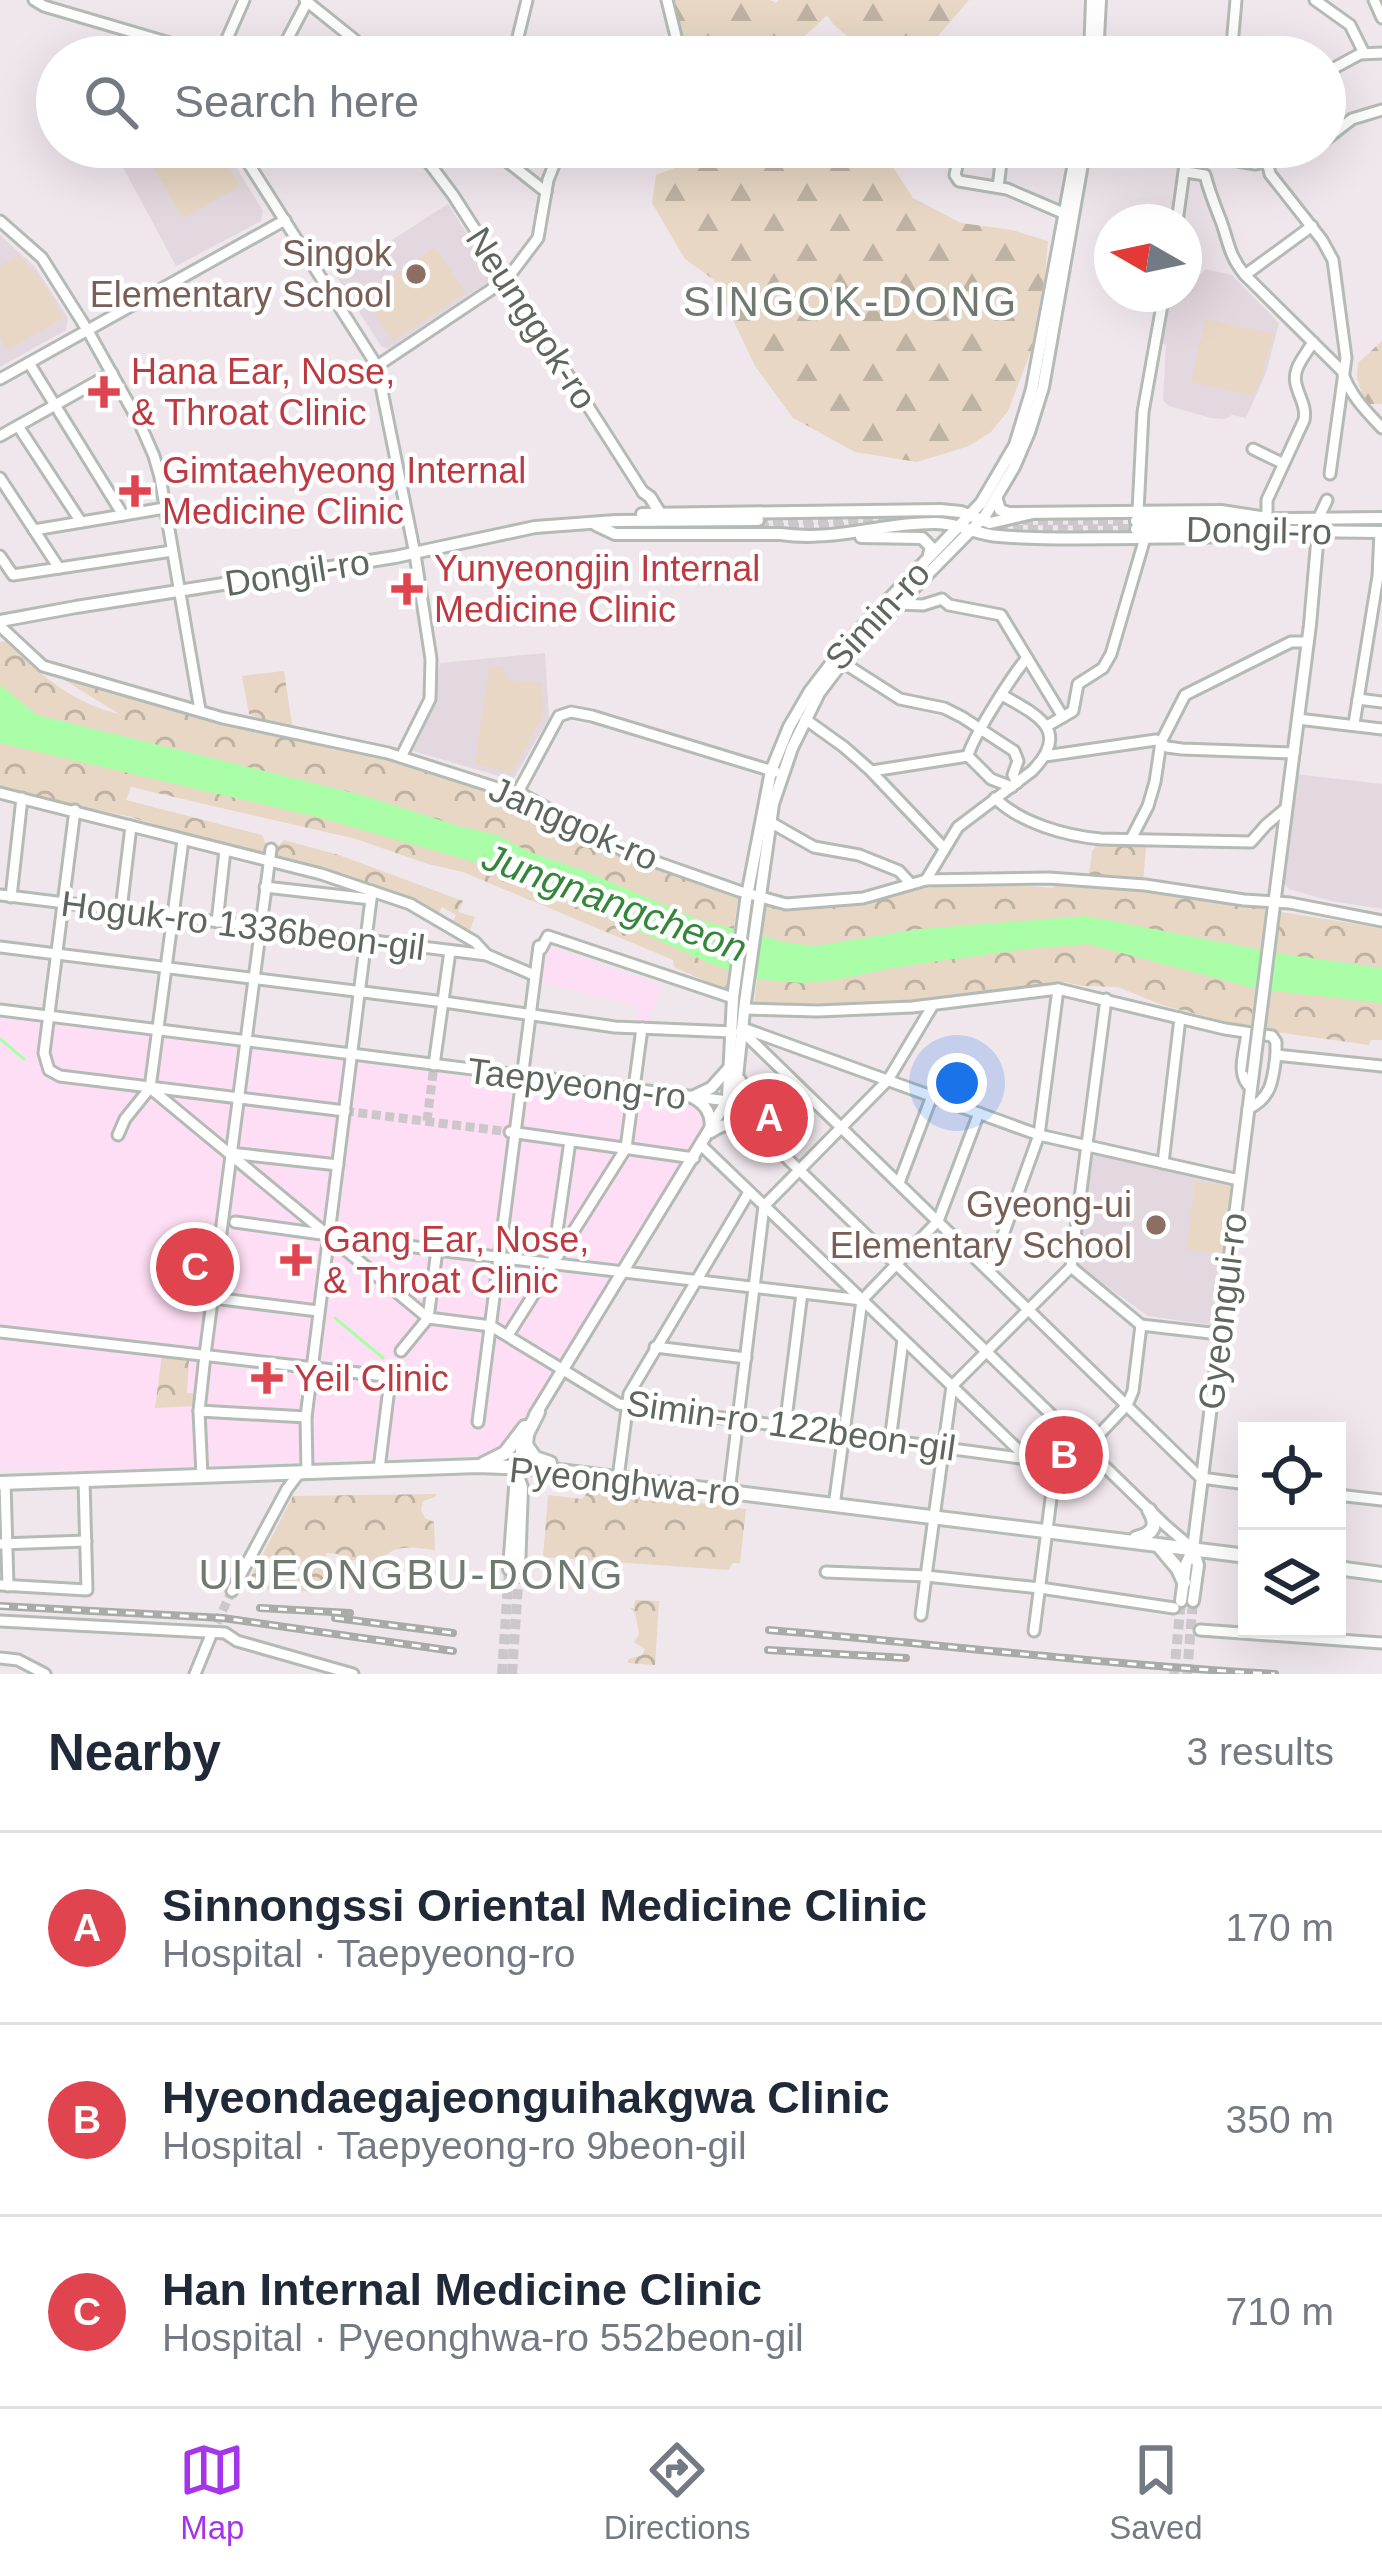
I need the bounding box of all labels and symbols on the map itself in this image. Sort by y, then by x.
north arrow [1094,204,1202,312]
street label: Neunggok-ro [458,220,605,417]
place label: Singok Elementary School [90,233,393,315]
marker: Singok Elementary School [403,261,429,287]
district label: SINGOK-DONG [683,278,1019,325]
place label: Hana Ear, Nose, & Throat Clinic [131,351,395,433]
marker: Hana Ear, Nose, & Throat Clinic [88,376,120,408]
place label: Gimtaehyeong Internal Medicine Clinic [162,450,526,532]
marker: Gimtaehyeong Internal Medicine Clinic [119,475,151,507]
street label: Dongil-ro [1186,509,1332,552]
street label: Dongil-ro [222,541,372,604]
place label: Yunyeongjin Internal Medicine Clinic [434,548,760,630]
street label: Simin-ro [817,552,938,678]
marker: Yunyeongjin Internal Medicine Clinic [391,573,423,605]
street label: Janggok-ro [483,768,664,879]
water label: Jungnangcheon [476,834,753,970]
street label: Hoguk-ro 1336beon-gil [59,883,427,968]
street label: Taepyeong-ro [465,1050,689,1117]
your location [927,1053,987,1113]
pin: A [730,1073,808,1163]
place label: Gyeong-ui Elementary School [830,1184,1132,1266]
street label: Gyeongui-ro [1190,1210,1255,1412]
marker: Gyeong-ui Elementary School [1143,1212,1169,1238]
place label: Gang Ear, Nose, & Throat Clinic [323,1219,589,1301]
pin: C [156,1222,234,1312]
marker: Gang Ear, Nose, & Throat Clinic [280,1244,312,1276]
place label: Yeil Clinic [294,1358,449,1399]
marker: Yeil Clinic [251,1362,283,1394]
street label: Simin-ro 122beon-gil [624,1382,958,1469]
pin: B [1025,1410,1103,1500]
street label: Pyeonghwa-ro [507,1449,743,1514]
district label: UIJEONGBU-DONG [198,1551,626,1598]

